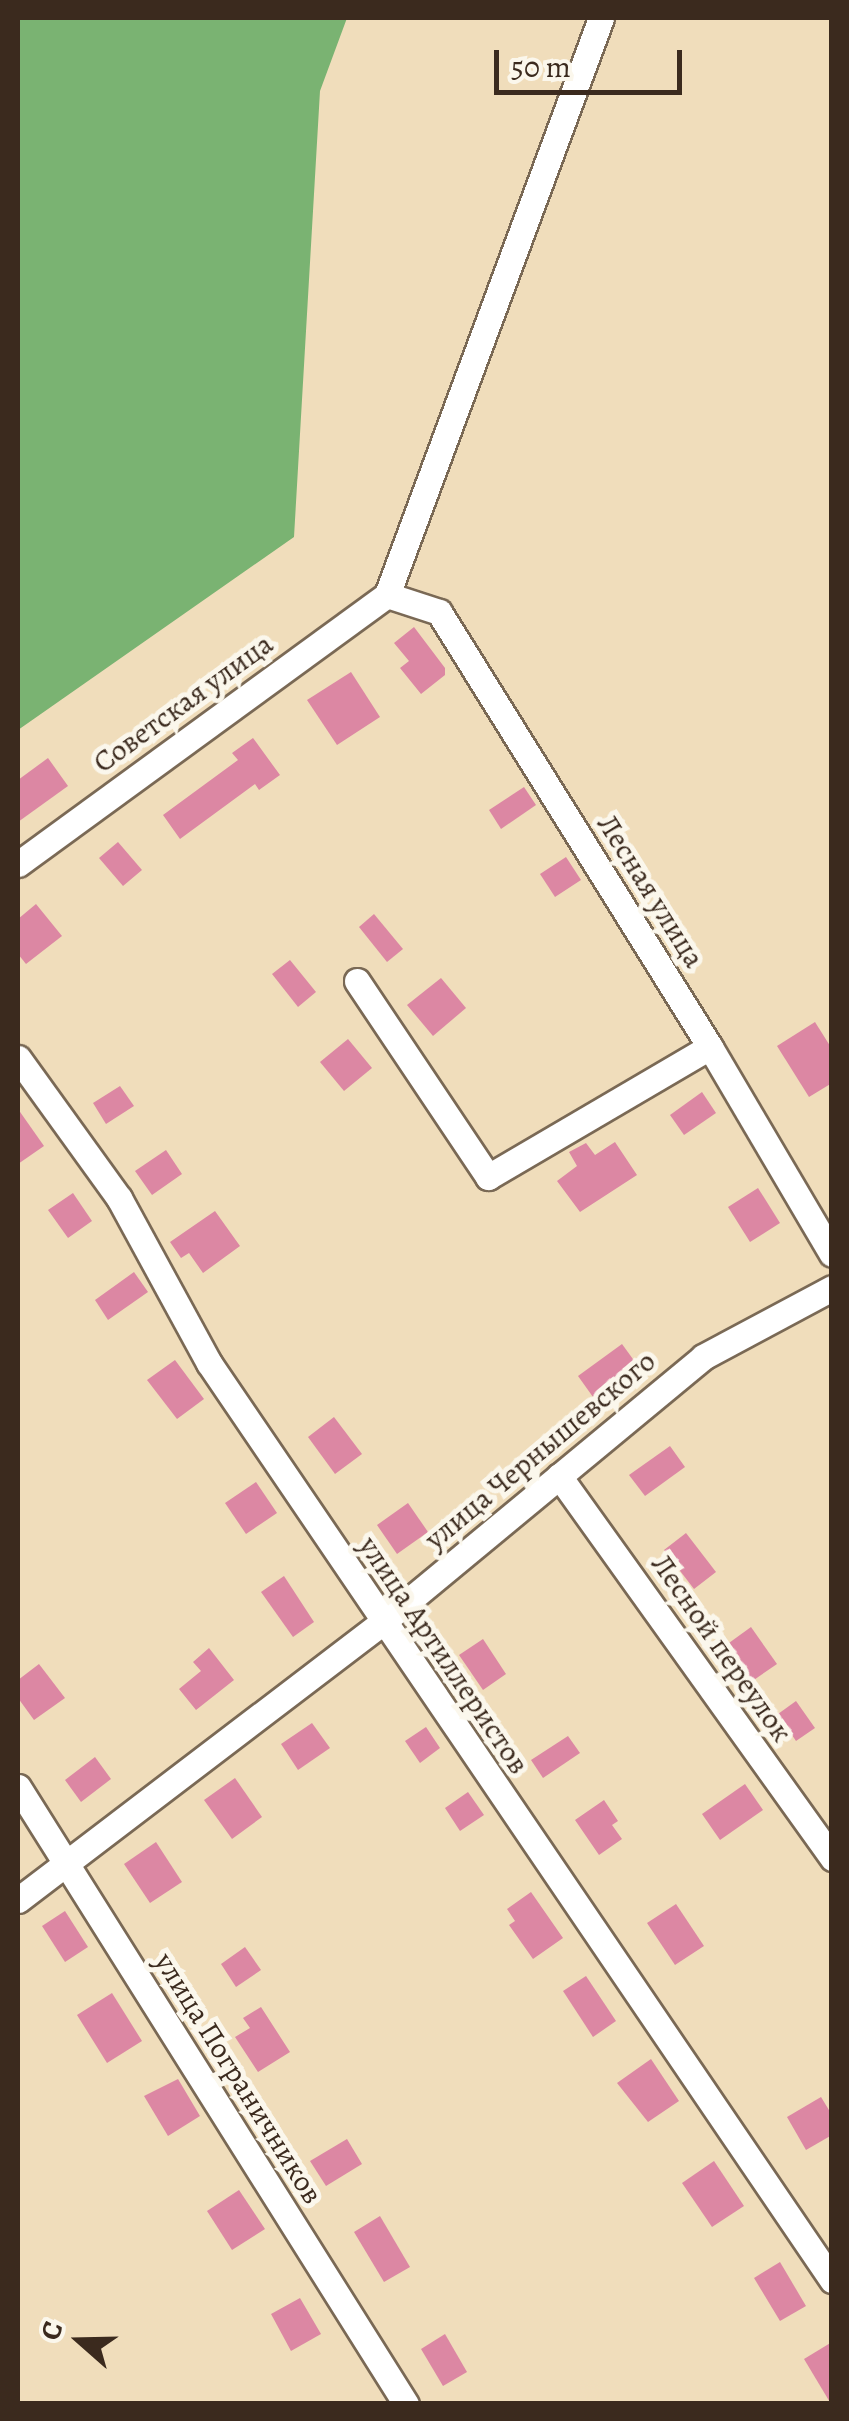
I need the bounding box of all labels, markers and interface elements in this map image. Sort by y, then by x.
scale bar [499,30,686,92]
text: 50 m [511,47,571,87]
street label: Советская улица [86,626,280,780]
street label: Лесная улица [590,808,712,974]
street label: улица Чернышевского [417,1343,663,1557]
street label: улица Артиллеристов [351,1529,537,1781]
street label: Лесной переулок [644,1547,800,1749]
street label: улица Пограничников [147,1946,331,2210]
north arrow [30,2291,130,2391]
text: С [31,2316,73,2345]

